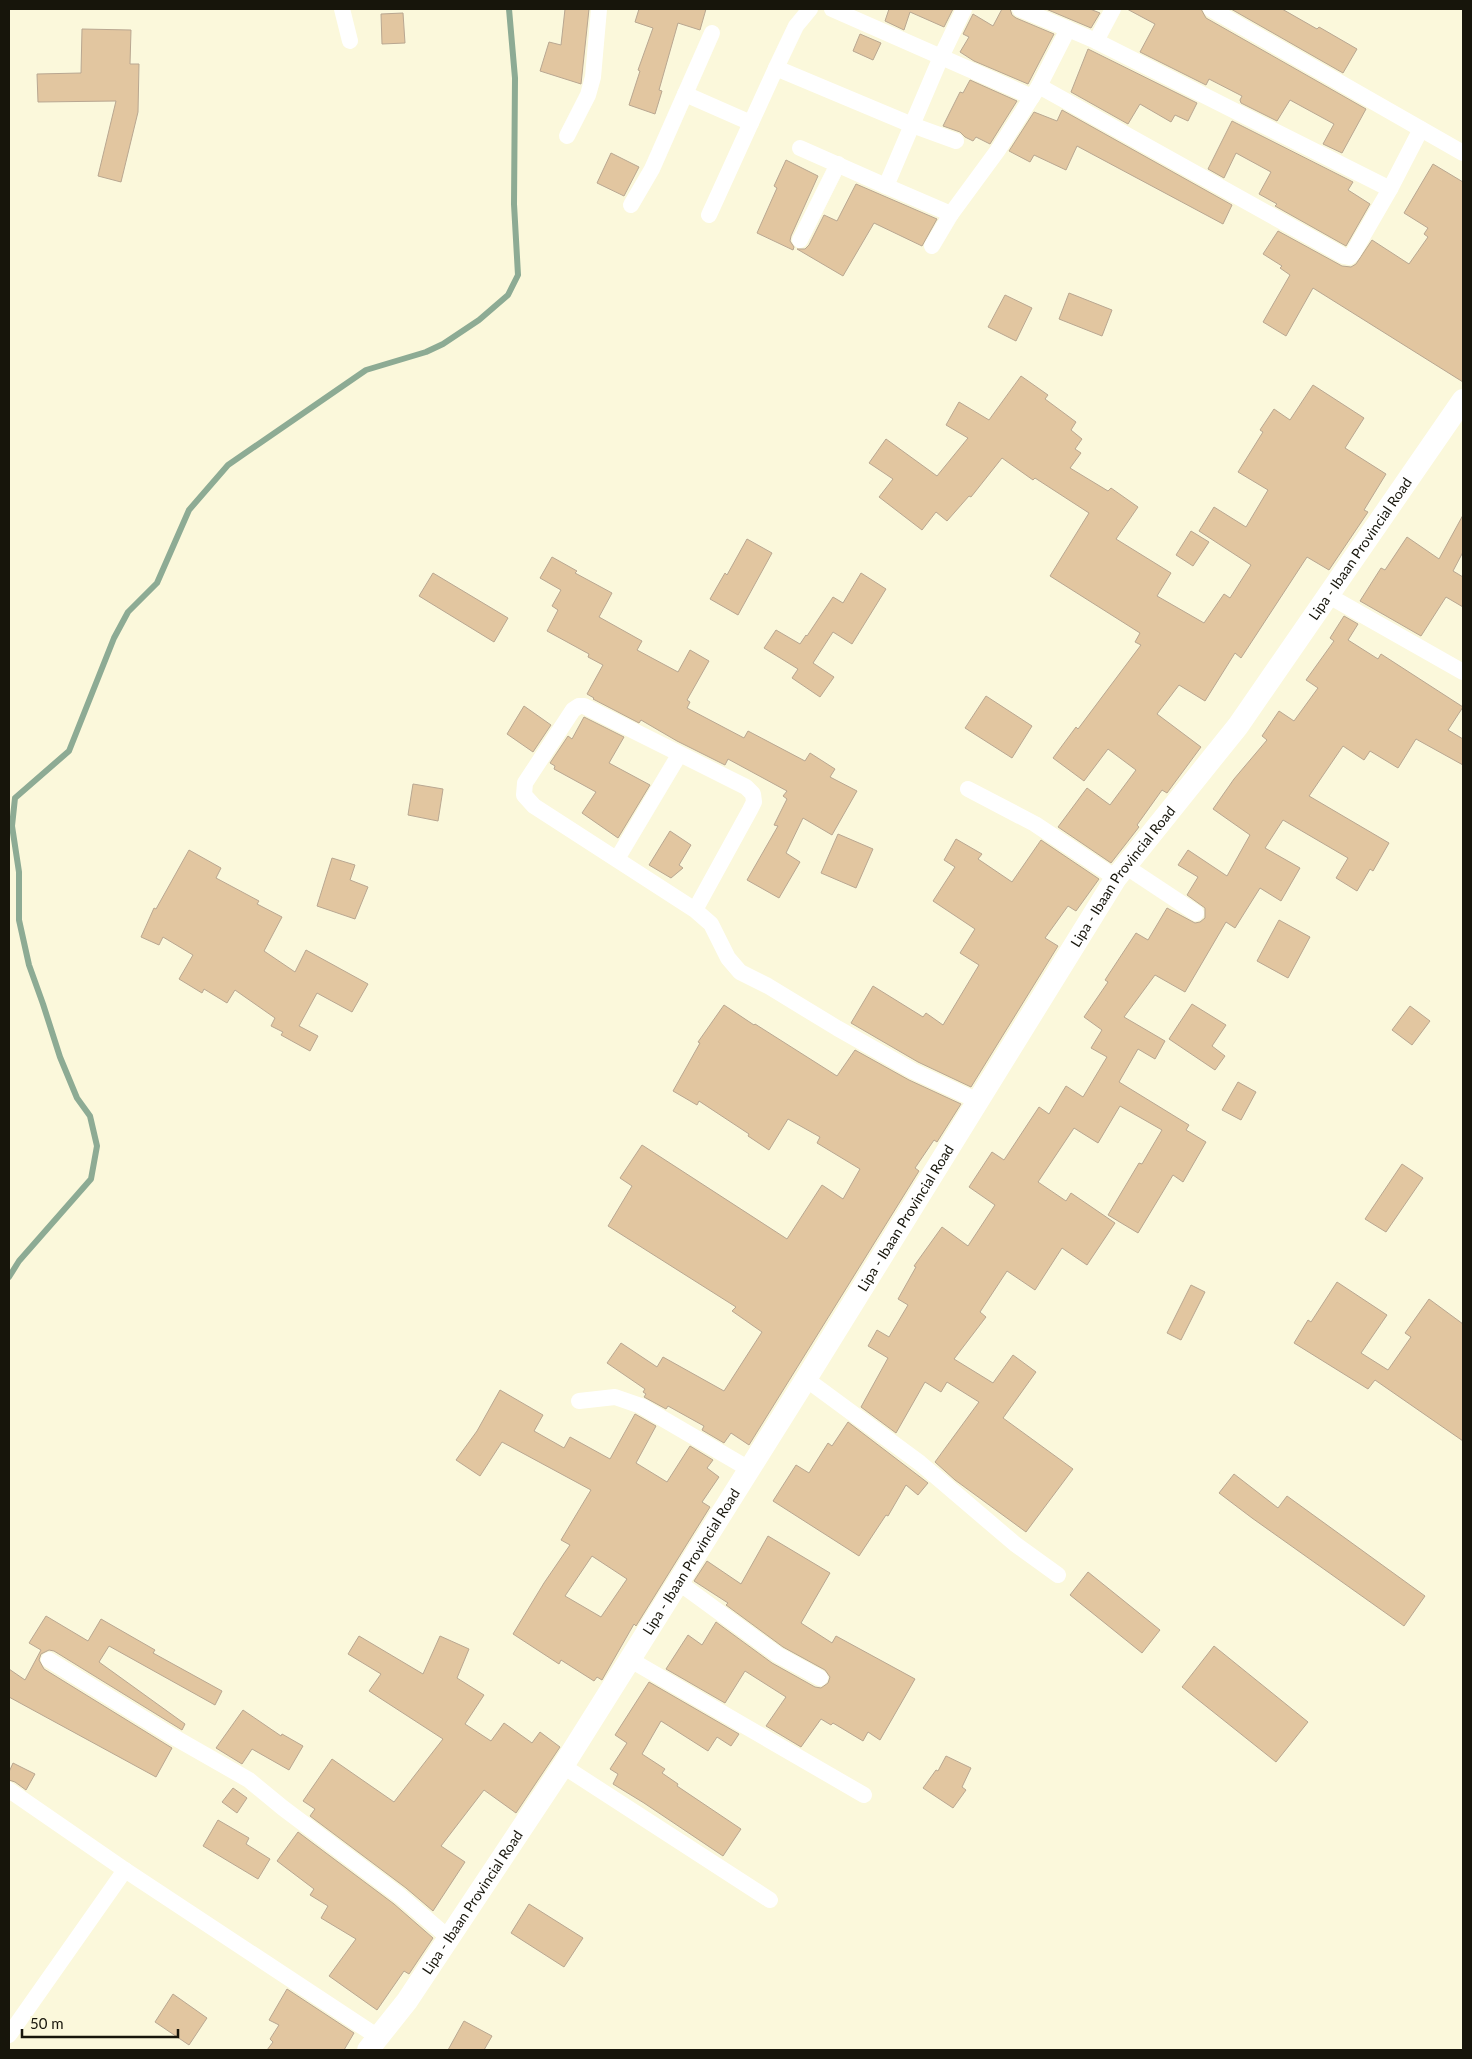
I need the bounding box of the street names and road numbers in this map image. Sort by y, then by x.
street label: Lipa - Ibaan Provincial Road [1305,474,1415,623]
street label: Lipa - Ibaan Provincial Road [1067,802,1178,950]
street label: Lipa - Ibaan Provincial Road [853,1141,957,1294]
street label: Lipa - Ibaan Provincial Road [639,1485,743,1638]
street label: Lipa - Ibaan Provincial Road [418,1827,526,1977]

